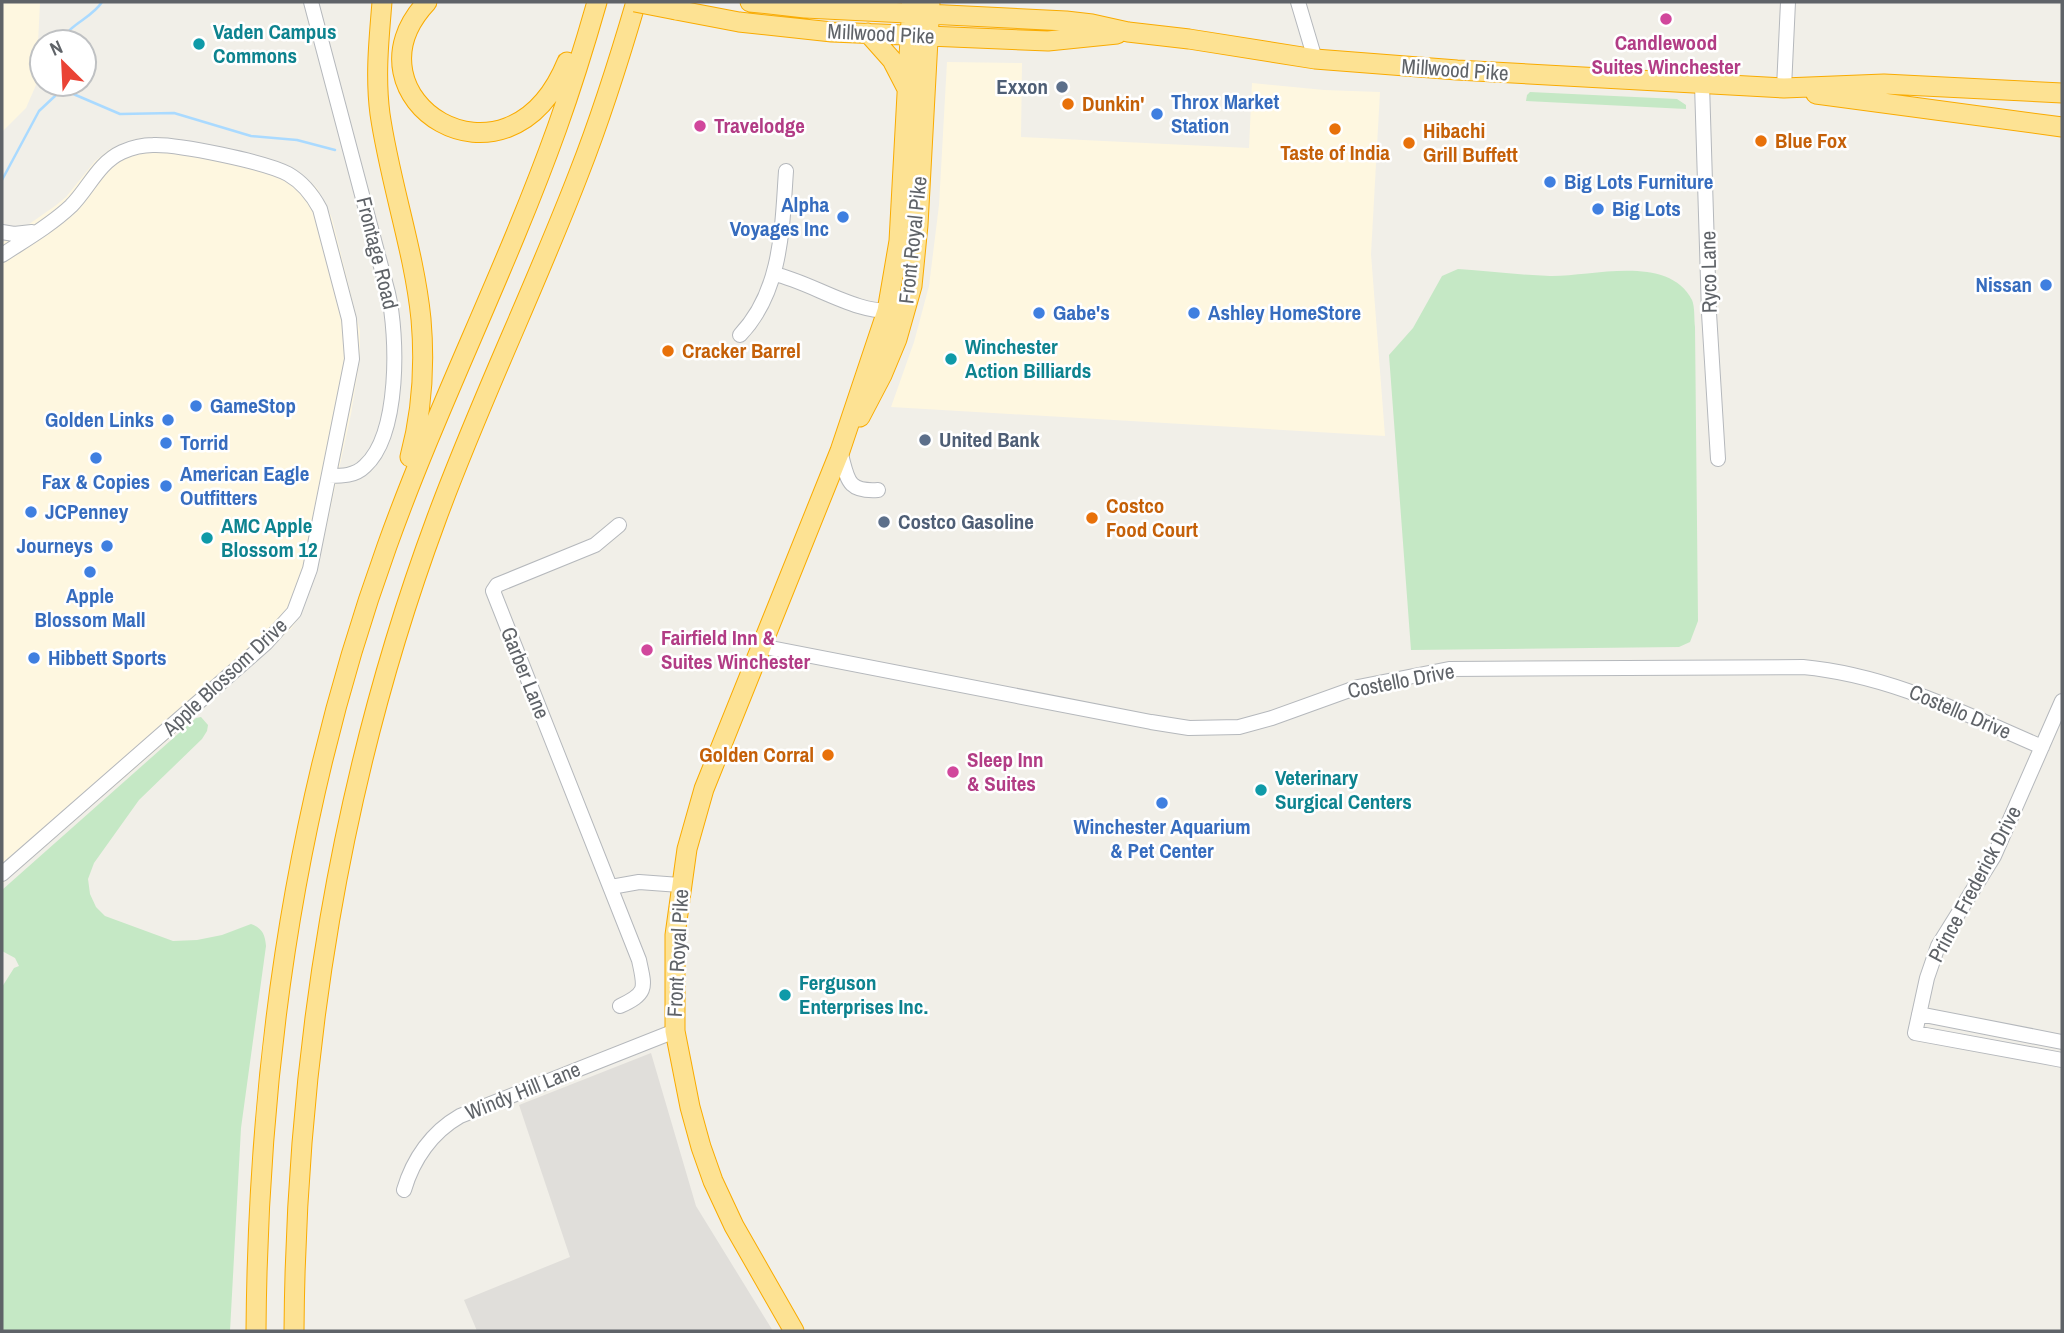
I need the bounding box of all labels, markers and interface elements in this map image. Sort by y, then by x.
marker: Candlewood Suites Winchester [1658,11,1674,27]
street label: Millwood Pike [827,16,935,51]
place label: Vaden Campus Commons [213,17,336,70]
north arrow [28,28,98,98]
place label: Candlewood Suites Winchester [1591,28,1741,81]
text: N [46,33,67,62]
marker: Vaden Campus Commons [191,36,207,52]
street label: Millwood Pike [1401,51,1510,88]
place label: Exxon [996,72,1048,101]
marker: Exxon [1054,79,1070,95]
place label: Throx Market Station [1171,87,1279,140]
place label: Dunkin' [1082,89,1144,118]
marker: Dunkin' [1060,96,1076,112]
marker: Throx Market Station [1149,106,1165,122]
place label: Travelodge [714,111,805,140]
place label: Hibachi Grill Buffett [1423,116,1518,169]
marker: Travelodge [692,118,708,134]
marker: Taste of India [1327,121,1343,137]
place label: Blue Fox [1775,126,1847,155]
marker: Blue Fox [1753,133,1769,149]
marker: Hibachi Grill Buffett [1401,135,1417,151]
place label: Taste of India [1280,138,1390,167]
place label: Big Lots Furniture [1564,167,1713,196]
marker: Big Lots Furniture [1542,174,1558,190]
street label: Front Royal Pike [891,175,934,305]
place label: Alpha Voyages Inc [730,190,829,243]
street label: Frontage Road [350,194,405,312]
place label: Big Lots [1612,194,1681,223]
marker: Big Lots [1590,201,1606,217]
marker: Alpha Voyages Inc [835,209,851,225]
street label: Ryco Lane [1693,231,1724,313]
place label: Nissan [1976,270,2032,299]
marker: Nissan [2038,277,2054,293]
place label: Gabe's [1053,298,1110,327]
place label: Ashley HomeStore [1208,298,1361,327]
marker: Gabe's [1031,305,1047,321]
marker: Ashley HomeStore [1186,305,1202,321]
place label: Winchester Action Billiards [965,332,1091,385]
place label: Cracker Barrel [682,336,801,365]
marker: Cracker Barrel [660,343,676,359]
marker: Winchester Action Billiards [943,351,959,367]
place label: GameStop [210,391,296,420]
marker: GameStop [188,398,204,414]
place label: Golden Links [45,405,154,434]
marker: Golden Links [160,412,176,428]
place label: United Bank [939,425,1040,454]
place label: Torrid [180,428,229,457]
marker: United Bank [917,432,933,448]
marker: Torrid [158,435,174,451]
marker: Fax & Copies [88,450,104,466]
place label: American Eagle Outfitters [180,459,309,512]
place label: Fax & Copies [42,467,150,496]
marker: American Eagle Outfitters [158,478,174,494]
place label: Costco Food Court [1106,491,1198,544]
place label: JCPenney [45,497,129,526]
marker: JCPenney [23,504,39,520]
place label: Costco Gasoline [898,507,1034,536]
marker: Costco Food Court [1084,510,1100,526]
place label: AMC Apple Blossom 12 [221,511,318,564]
marker: Costco Gasoline [876,514,892,530]
marker: AMC Apple Blossom 12 [199,530,215,546]
place label: Journeys [16,531,93,560]
marker: Journeys [99,538,115,554]
marker: Apple Blossom Mall [82,564,98,580]
place label: Apple Blossom Mall [34,581,146,634]
street label: Apple Blossom Drive [155,611,293,743]
street label: Garber Lane [494,623,557,723]
place label: Fairfield Inn & Suites Winchester [661,623,810,676]
marker: Fairfield Inn & Suites Winchester [639,642,655,658]
place label: Hibbett Sports [48,643,167,672]
marker: Hibbett Sports [26,650,42,666]
street label: Costello Drive [1345,656,1457,705]
street label: Costello Drive [1905,677,2016,746]
place label: Golden Corral [699,740,814,769]
place label: Sleep Inn & Suites [967,745,1044,798]
marker: Golden Corral [820,747,836,763]
place label: Veterinary Surgical Centers [1275,763,1412,816]
marker: Sleep Inn & Suites [945,764,961,780]
marker: Veterinary Surgical Centers [1253,782,1269,798]
marker: Winchester Aquarium & Pet Center [1154,795,1170,811]
street label: Prince Frederick Drive [1921,800,2028,967]
place label: Winchester Aquarium & Pet Center [1073,812,1251,865]
street label: Front Royal Pike [660,888,695,1018]
place label: Ferguson Enterprises Inc. [799,968,928,1021]
marker: Ferguson Enterprises Inc. [777,987,793,1003]
street label: Windy Hill Lane [461,1054,585,1127]

